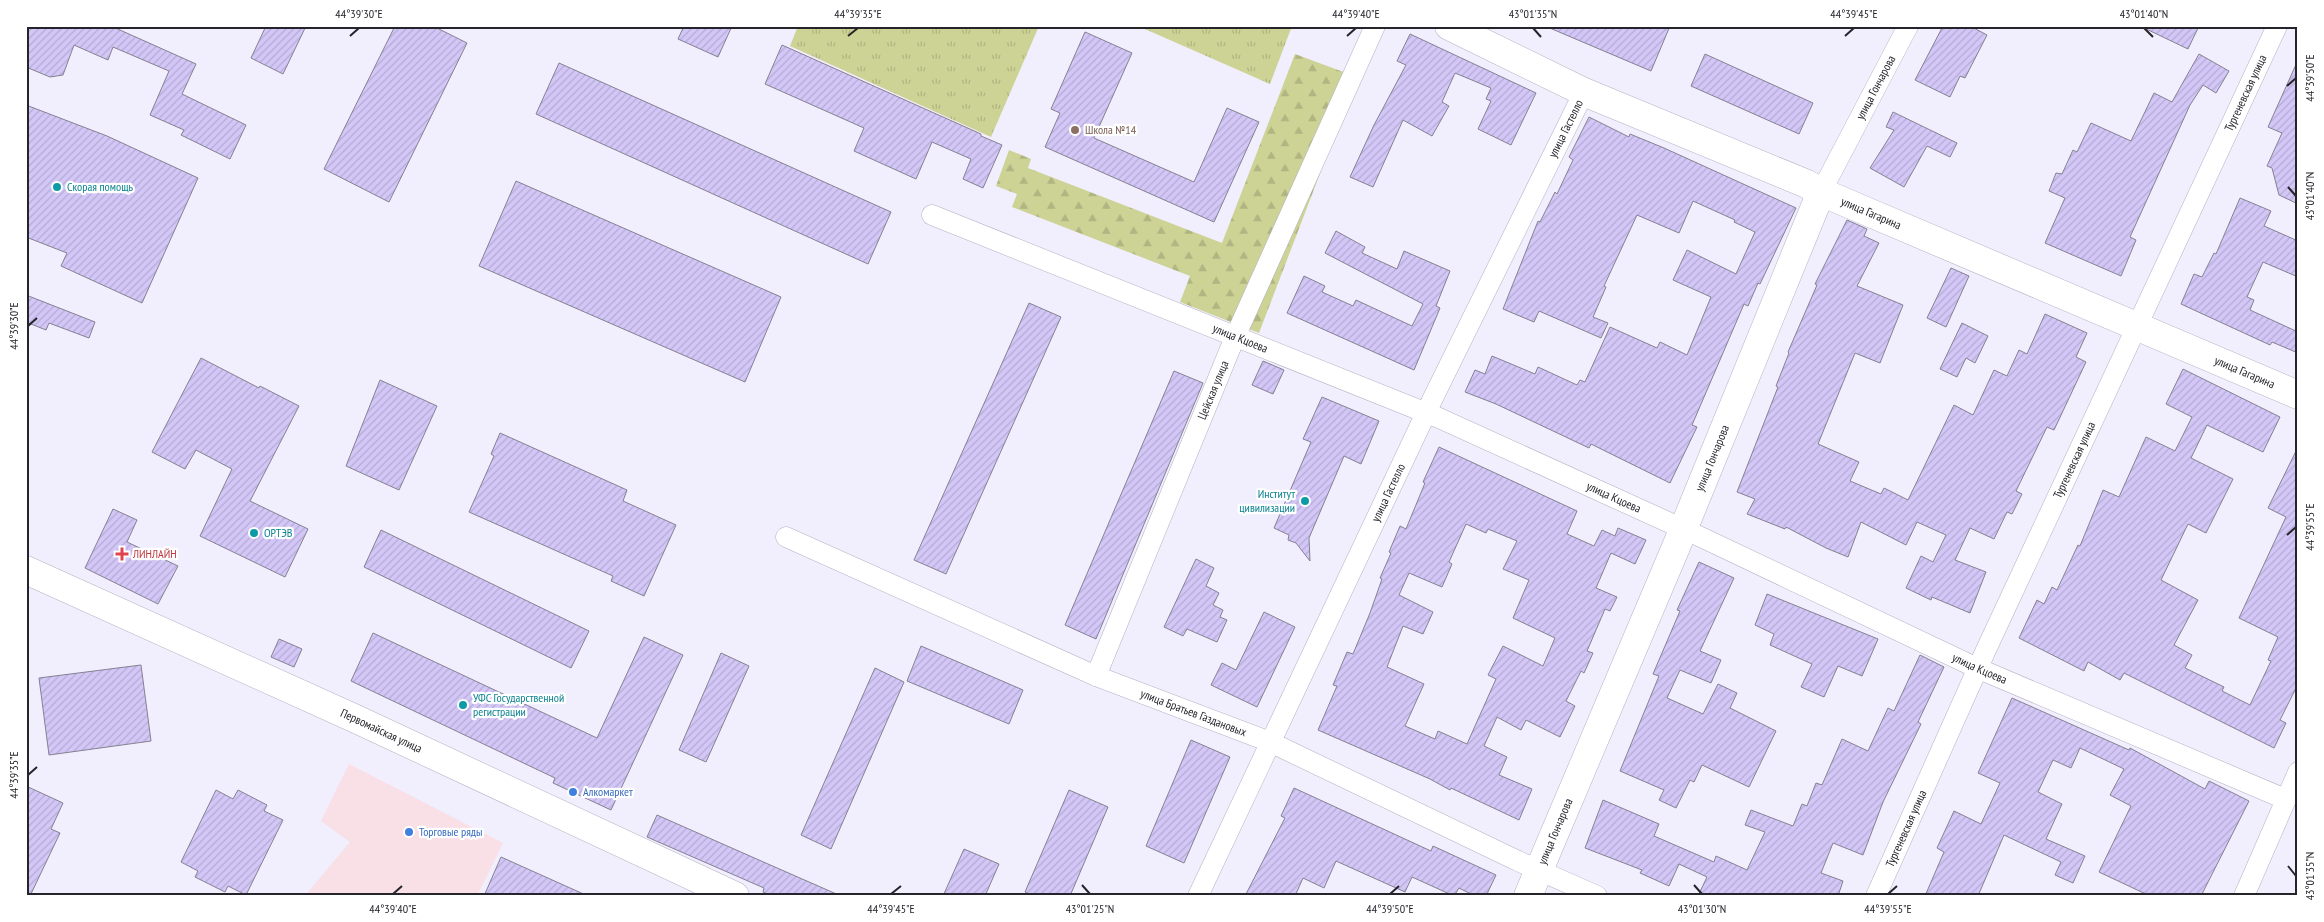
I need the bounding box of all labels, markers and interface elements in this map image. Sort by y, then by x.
text: 44°39'30"E [335,6,383,21]
text: 44°39'35"E [834,6,882,21]
text: 44°39'40"E [1332,6,1380,21]
text: 43°01'35"N [1509,6,1557,21]
text: 44°39'45"E [1830,6,1878,21]
text: 43°01'40"N [2120,6,2168,21]
street label: улица Гончарова [1852,52,1898,122]
street label: Тургеневская улица [2221,52,2270,134]
text: 44°39'50"E [2302,54,2317,102]
street label: улица Гастелло [1545,97,1586,160]
place label: Школа №14 [1085,122,1137,137]
marker: Школа №14 [1069,124,1081,136]
text: 43°01'40"N [2302,172,2317,220]
place label: Скорая помощь [67,179,134,194]
marker: Скорая помощь [51,181,63,193]
street label: улица Гагарина [1839,193,1904,232]
text: 44°39'30"E [6,302,21,350]
street label: улица Кцоева [1211,320,1270,356]
street label: улица Гагарина [2212,352,2277,391]
street label: Цейская улица [1194,358,1232,422]
street label: Тургеневская улица [2050,419,2098,501]
street label: улица Гончарова [1692,422,1732,493]
street label: улица Гастелло [1368,461,1408,524]
street label: улица Кцоева [1584,478,1644,516]
place label: Институт цивилизации [1239,486,1295,515]
marker: Институт цивилизации [1299,495,1311,507]
text: 44°39'55"E [2302,503,2317,551]
place label: ОРТЭВ [264,525,293,540]
marker: ОРТЭВ [248,527,260,539]
place label: ЛИНЛАЙН [132,546,177,561]
marker: ЛИНЛАЙН [115,547,129,561]
street label: улица Кцоева [1950,649,2009,687]
street label: улица Братьев Газдановых [1139,686,1249,739]
place label: УФС Государственной регистрации [473,690,564,719]
marker: УФС Государственной регистрации [457,699,469,711]
street label: Первомайская улица [338,705,425,756]
text: 44°39'35"E [6,751,21,799]
place label: Алкомаркет [583,784,633,799]
marker: Алкомаркет [567,786,579,798]
street label: Тургеневская улица [1882,787,1930,869]
street label: улица Гончарова [1534,796,1576,867]
place label: Торговые ряды [419,824,483,839]
marker: Торговые ряды [403,826,415,838]
text: 43°01'35"N [2302,852,2317,900]
text: 44°39'40"E [369,901,417,916]
text: 44°39'45"E [867,901,915,916]
text: 43°01'25"N [1066,901,1114,916]
text: 44°39'50"E [1366,901,1414,916]
text: 43°01'30"N [1678,901,1726,916]
text: 44°39'55"E [1864,901,1912,916]

